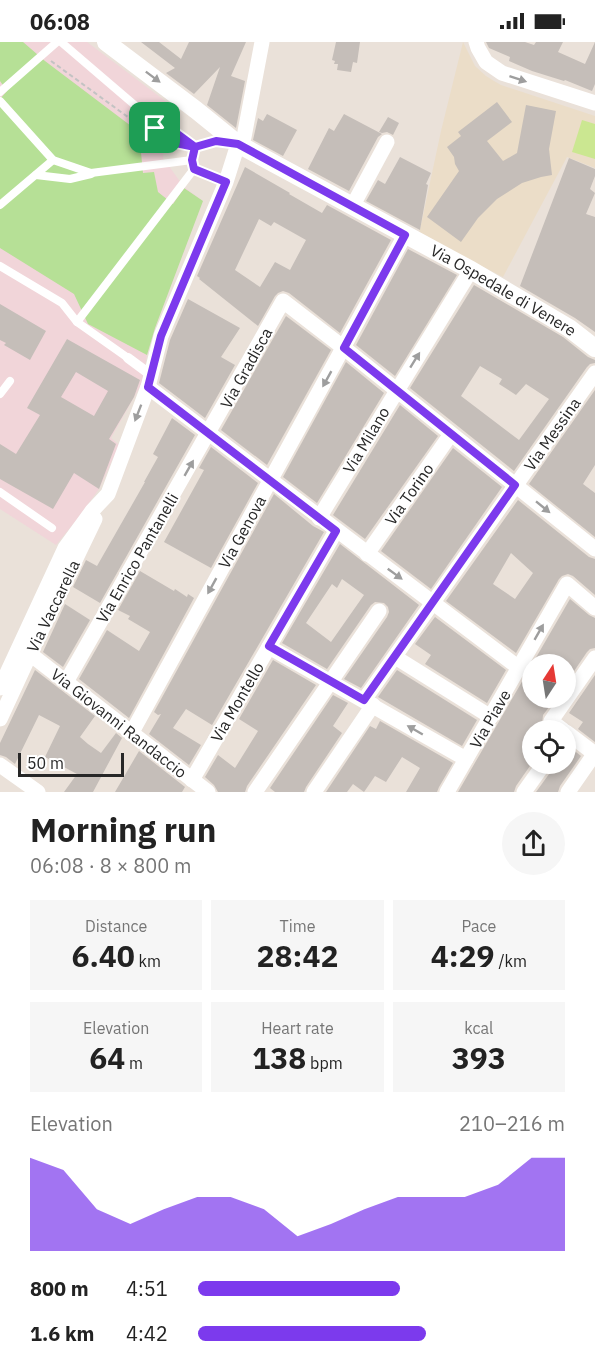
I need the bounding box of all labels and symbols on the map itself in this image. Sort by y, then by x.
one-way arrow [145,71,161,83]
one-way arrow [509,74,527,84]
pin [129,102,180,153]
street label: Via Ospedale di Venere [427,240,581,340]
street label: Via Gradisca [216,324,277,412]
one-way arrow [409,352,420,368]
one-way arrow [322,371,332,388]
street label: Via Messina [519,393,585,475]
street label: Via Milano [338,403,394,477]
one-way arrow [133,404,142,422]
one-way arrow [184,459,194,476]
street label: Via Torino [380,459,438,529]
street label: Via Enrico Pantanelli [92,489,182,627]
street label: Via Genova [214,492,270,572]
one-way arrow [535,501,551,514]
street label: Via Vaccarella [22,556,84,655]
one-way arrow [388,568,403,580]
one-way arrow [207,578,217,595]
one-way arrow [534,623,544,640]
north arrow [522,654,576,708]
street label: Via Montello [206,658,268,746]
street label: Via Giovanni Randaccio [47,664,191,782]
street label: Via Piave [465,686,515,752]
one-way arrow [407,725,424,735]
scale bar [18,750,124,778]

